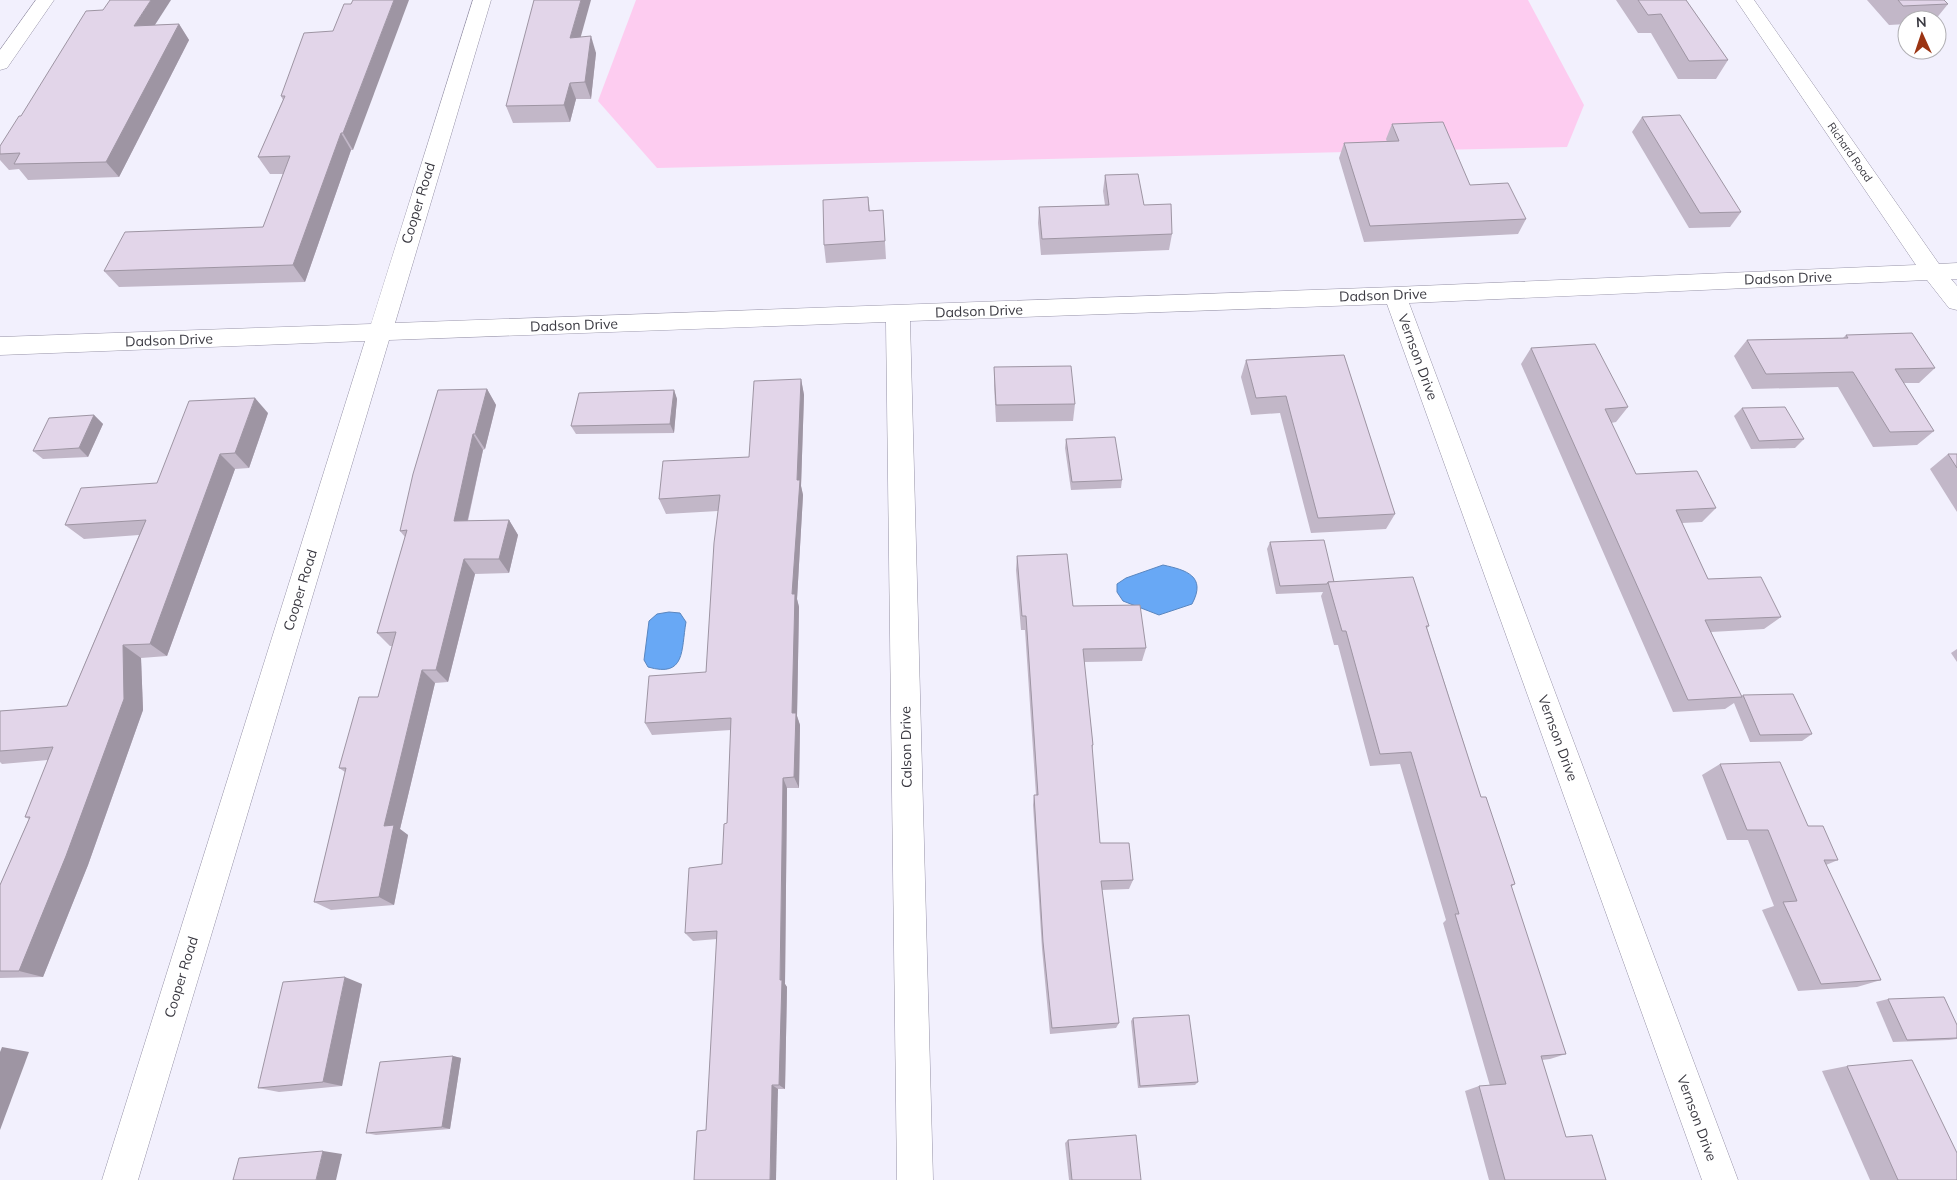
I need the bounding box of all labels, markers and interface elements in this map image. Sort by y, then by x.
north arrow [1897,10,1947,60]
text: N [1916,13,1927,31]
street label: Richard Road [1824,120,1876,184]
street label: Cooper Road [397,160,439,246]
street label: Dadson Drive [1744,267,1832,289]
street label: Dadson Drive [1339,284,1427,306]
street label: Dadson Drive [935,300,1023,322]
street label: Vernson Drive [1394,311,1442,403]
street label: Dadson Drive [530,314,618,336]
street label: Dadson Drive [125,329,213,351]
street label: Cooper Road [279,547,321,633]
street label: Vernson Drive [1534,692,1582,784]
street label: Calson Drive [896,706,916,788]
street label: Cooper Road [160,934,202,1020]
street label: Vernson Drive [1673,1072,1721,1164]

